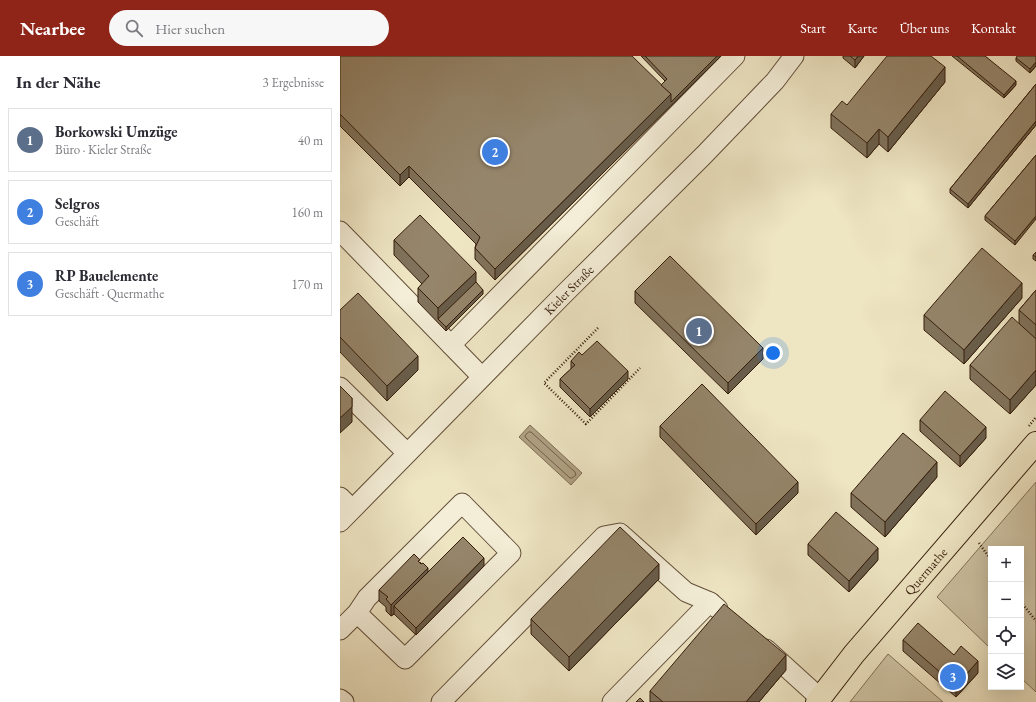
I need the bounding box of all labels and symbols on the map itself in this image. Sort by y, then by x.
pin: 2 [482,137,508,167]
street label: Kieler Straße [540,261,597,318]
pin: 1 [686,316,712,346]
your location [763,343,783,363]
street label: Quermathe [901,544,951,599]
pin: 3 [940,662,966,692]

